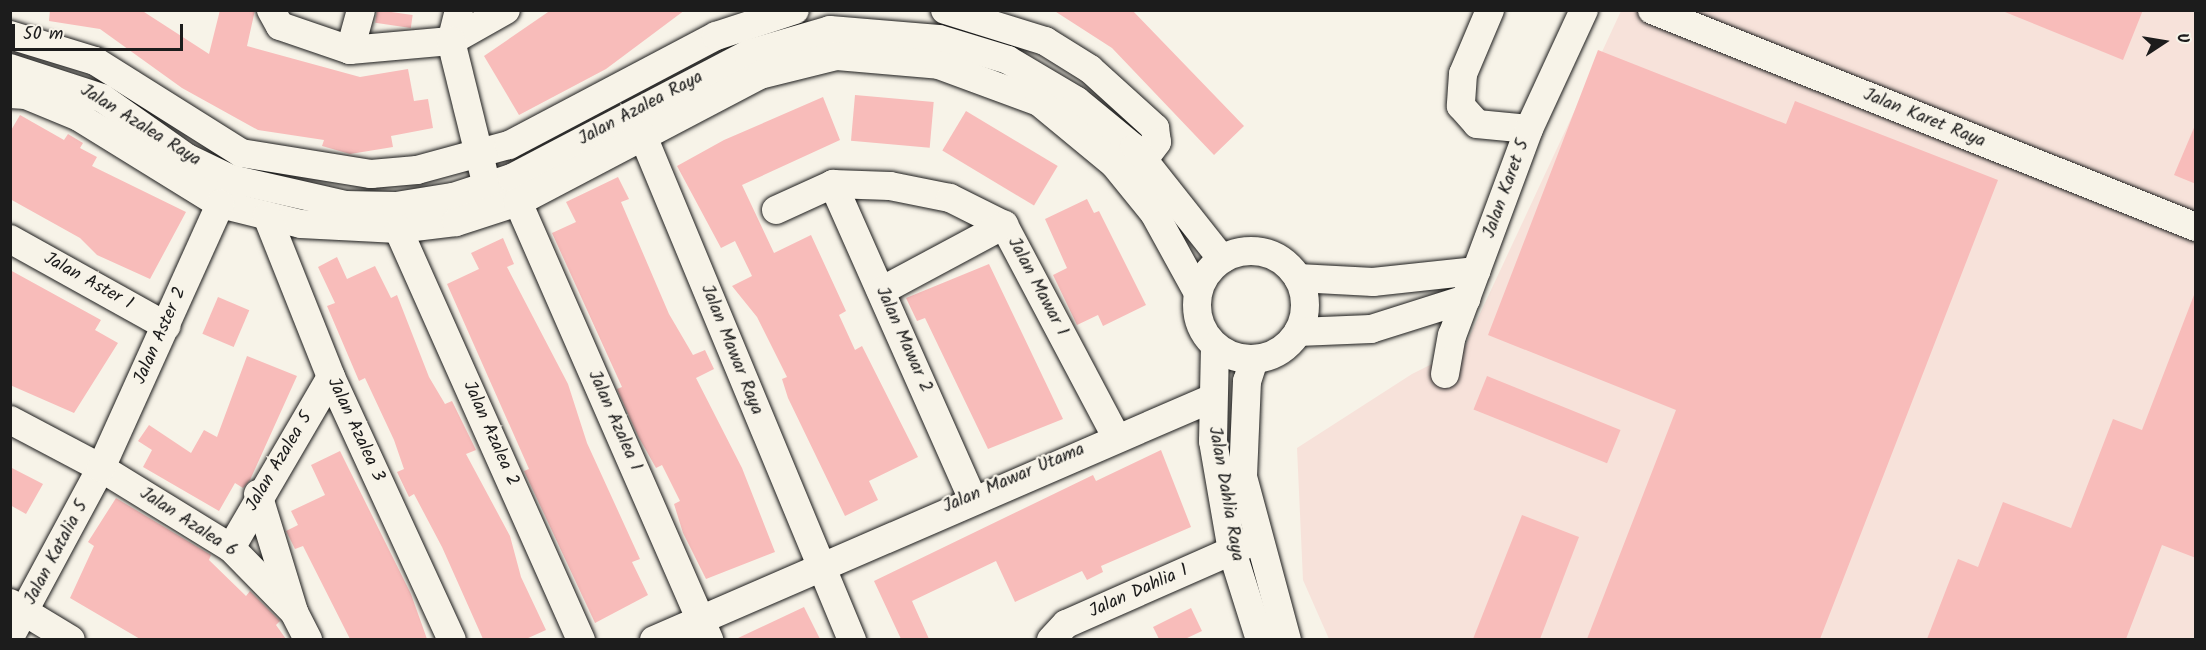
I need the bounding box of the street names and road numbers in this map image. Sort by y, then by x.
street label: Jalan Azalea Raya [575,67,707,151]
street label: Jalan Azalea Raya [76,80,204,172]
street label: Jalan Karet Raya [1860,85,1988,153]
street label: Jalan Karet 5 [1479,137,1535,241]
street label: Jalan Mawar 1 [1002,234,1072,340]
street label: Jalan Aster 1 [39,249,137,315]
street label: Jalan Mawar Raya [695,282,767,418]
street label: Jalan Aster 2 [130,284,192,388]
street label: Jalan Mawar 2 [870,284,936,396]
street label: Jalan Azalea 1 [582,367,646,475]
street label: Jalan Azalea 3 [321,375,389,485]
street label: Jalan Azalea 2 [457,378,523,490]
street label: Jalan Azalea 5 [242,409,318,515]
street label: Jalan Dahlia Raya [1203,425,1247,563]
street label: Jalan Mawar Utama [940,439,1088,519]
street label: Jalan Azalea 6 [135,483,241,563]
street label: Jalan Katalia 5 [20,497,94,609]
street label: Jalan Dahlia 1 [1086,561,1192,623]

